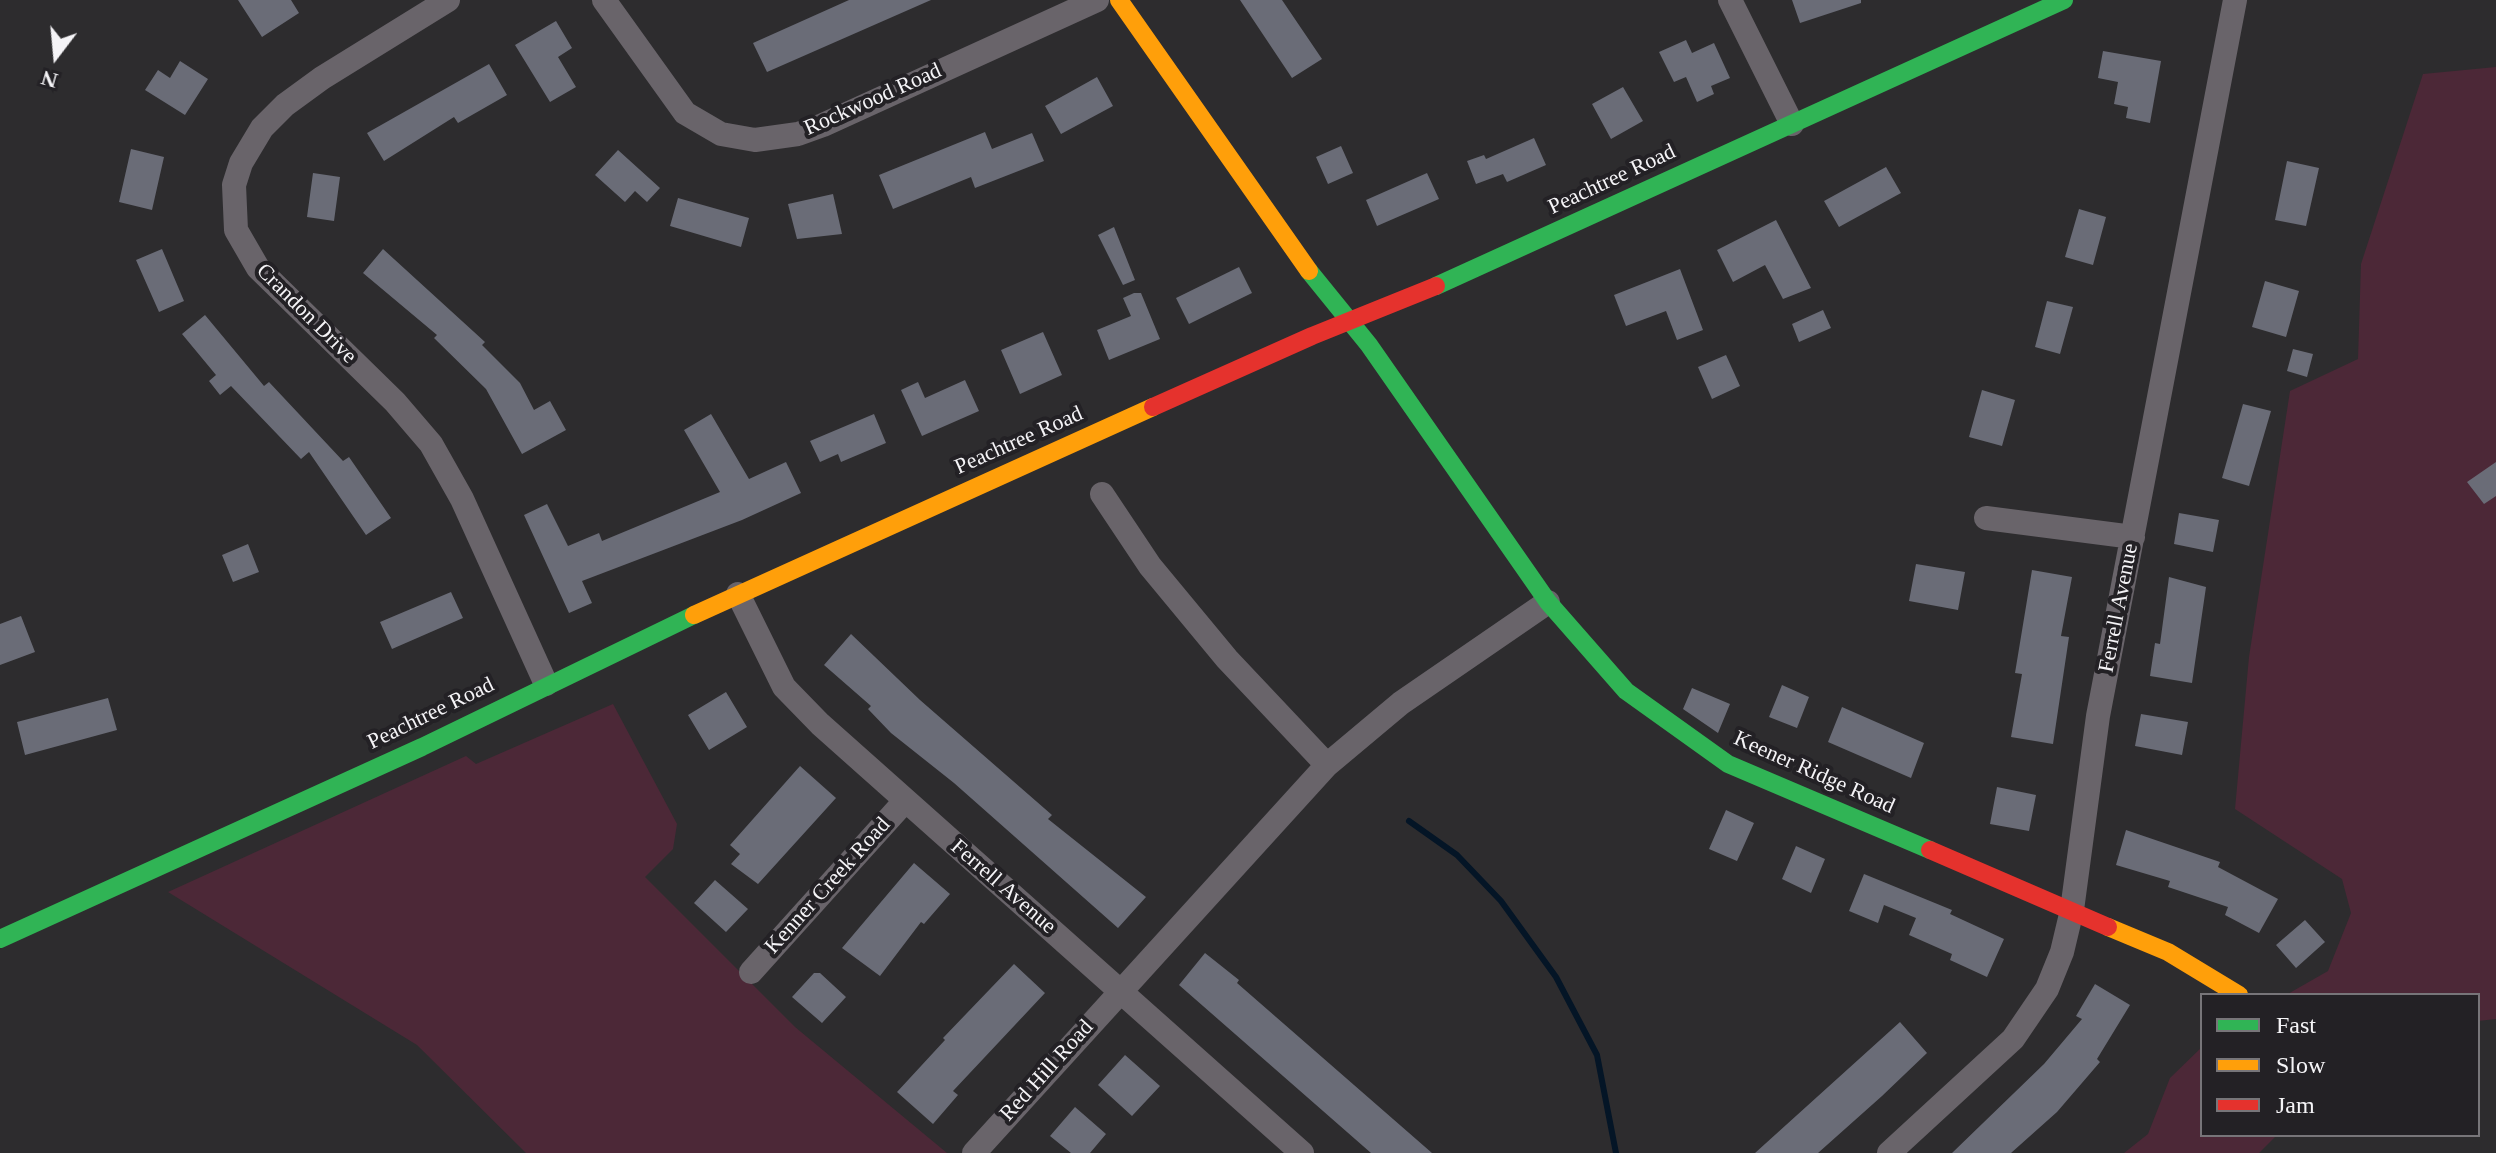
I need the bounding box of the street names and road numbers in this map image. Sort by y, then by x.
street label: Rockwood Road [800,58,946,142]
street label: Peachtree Road [1544,139,1680,221]
street label: Crandon Drive [250,258,362,370]
street label: Peachtree Road [951,401,1087,481]
street label: Ferrell Avenue [2094,541,2144,675]
street label: Peachtree Road [363,672,499,756]
street label: Keener Ridge Road [1729,726,1899,820]
street label: Kenner Creek Road [760,812,896,960]
street label: Ferrell Avenue [945,834,1061,940]
street label: Red Hill Road [995,1015,1099,1127]

